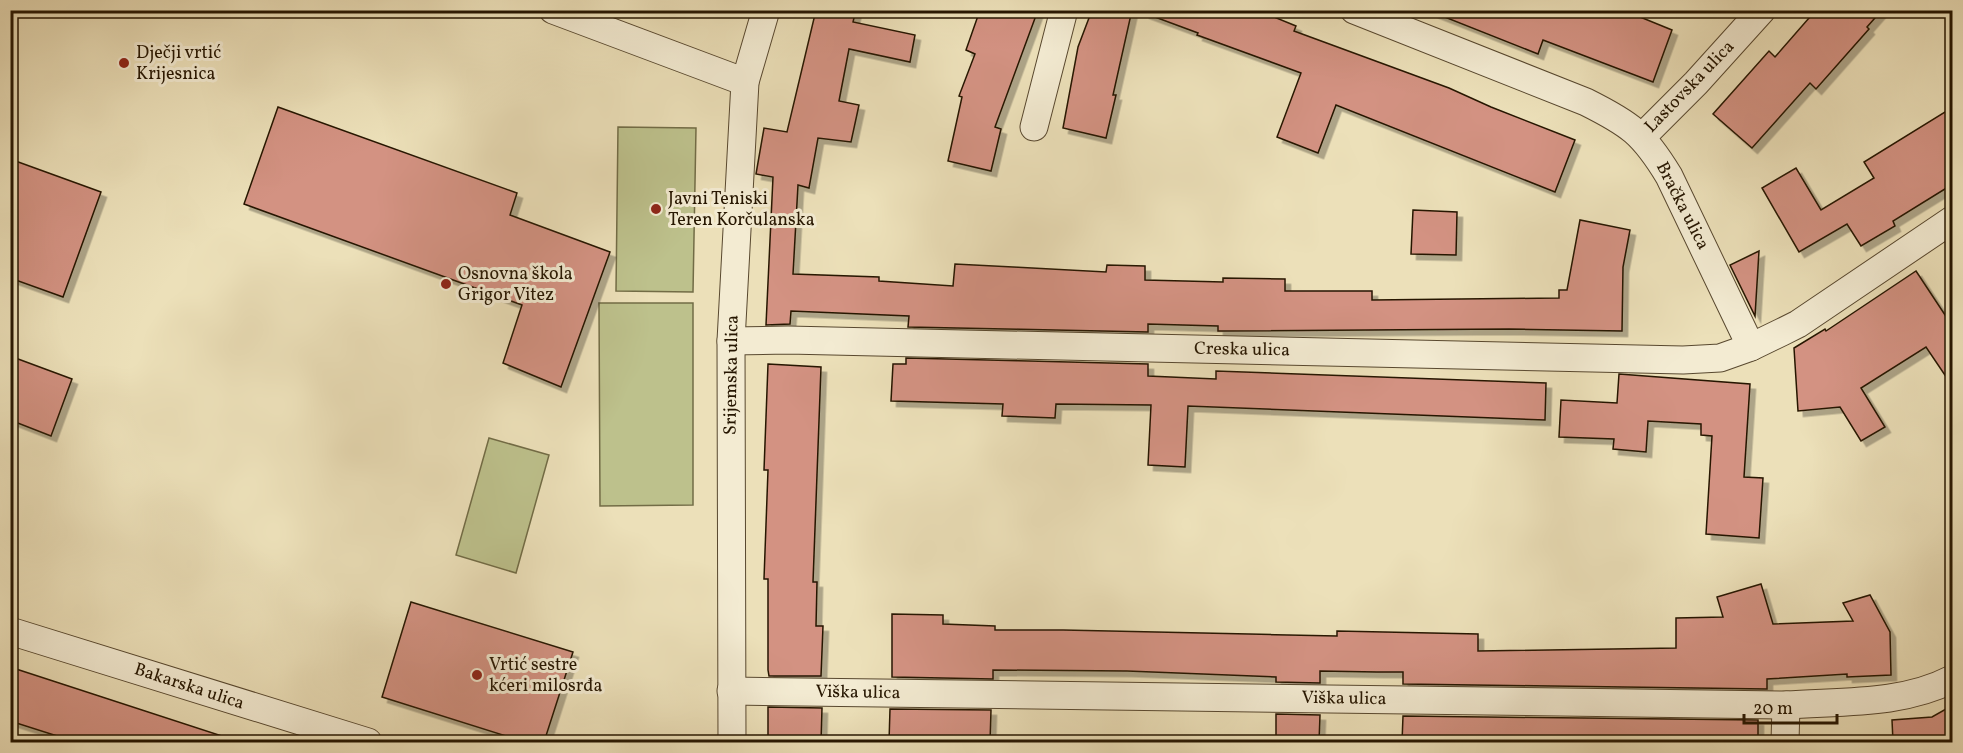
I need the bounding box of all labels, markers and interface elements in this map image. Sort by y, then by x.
street label: Lastovska ulica [1639,35,1741,139]
place label: Dječji vrtić Krijesnica [136,41,221,87]
marker: Dječji vrtić Krijesnica [117,56,131,70]
street label: Bračka ulica [1649,158,1715,254]
place label: Javni Teniski Teren Korčulanska [668,187,815,233]
marker: Javni Teniski Teren Korčulanska [649,202,663,216]
place label: Osnovna škola Grigor Vitez [458,262,573,308]
marker: Osnovna škola Grigor Vitez [439,277,453,291]
street label: Srijemska ulica [718,315,746,435]
street label: Creska ulica [1194,337,1290,363]
place label: Vrtić sestre kćeri milosrđa [489,653,602,699]
street label: Bakarska ulica [131,657,247,717]
marker: Vrtić sestre kćeri milosrđa [470,668,484,682]
street label: Viška ulica [815,680,901,706]
street label: Viška ulica [1301,686,1387,712]
scale bar [1744,687,1837,725]
text: 20 m [1753,697,1793,722]

